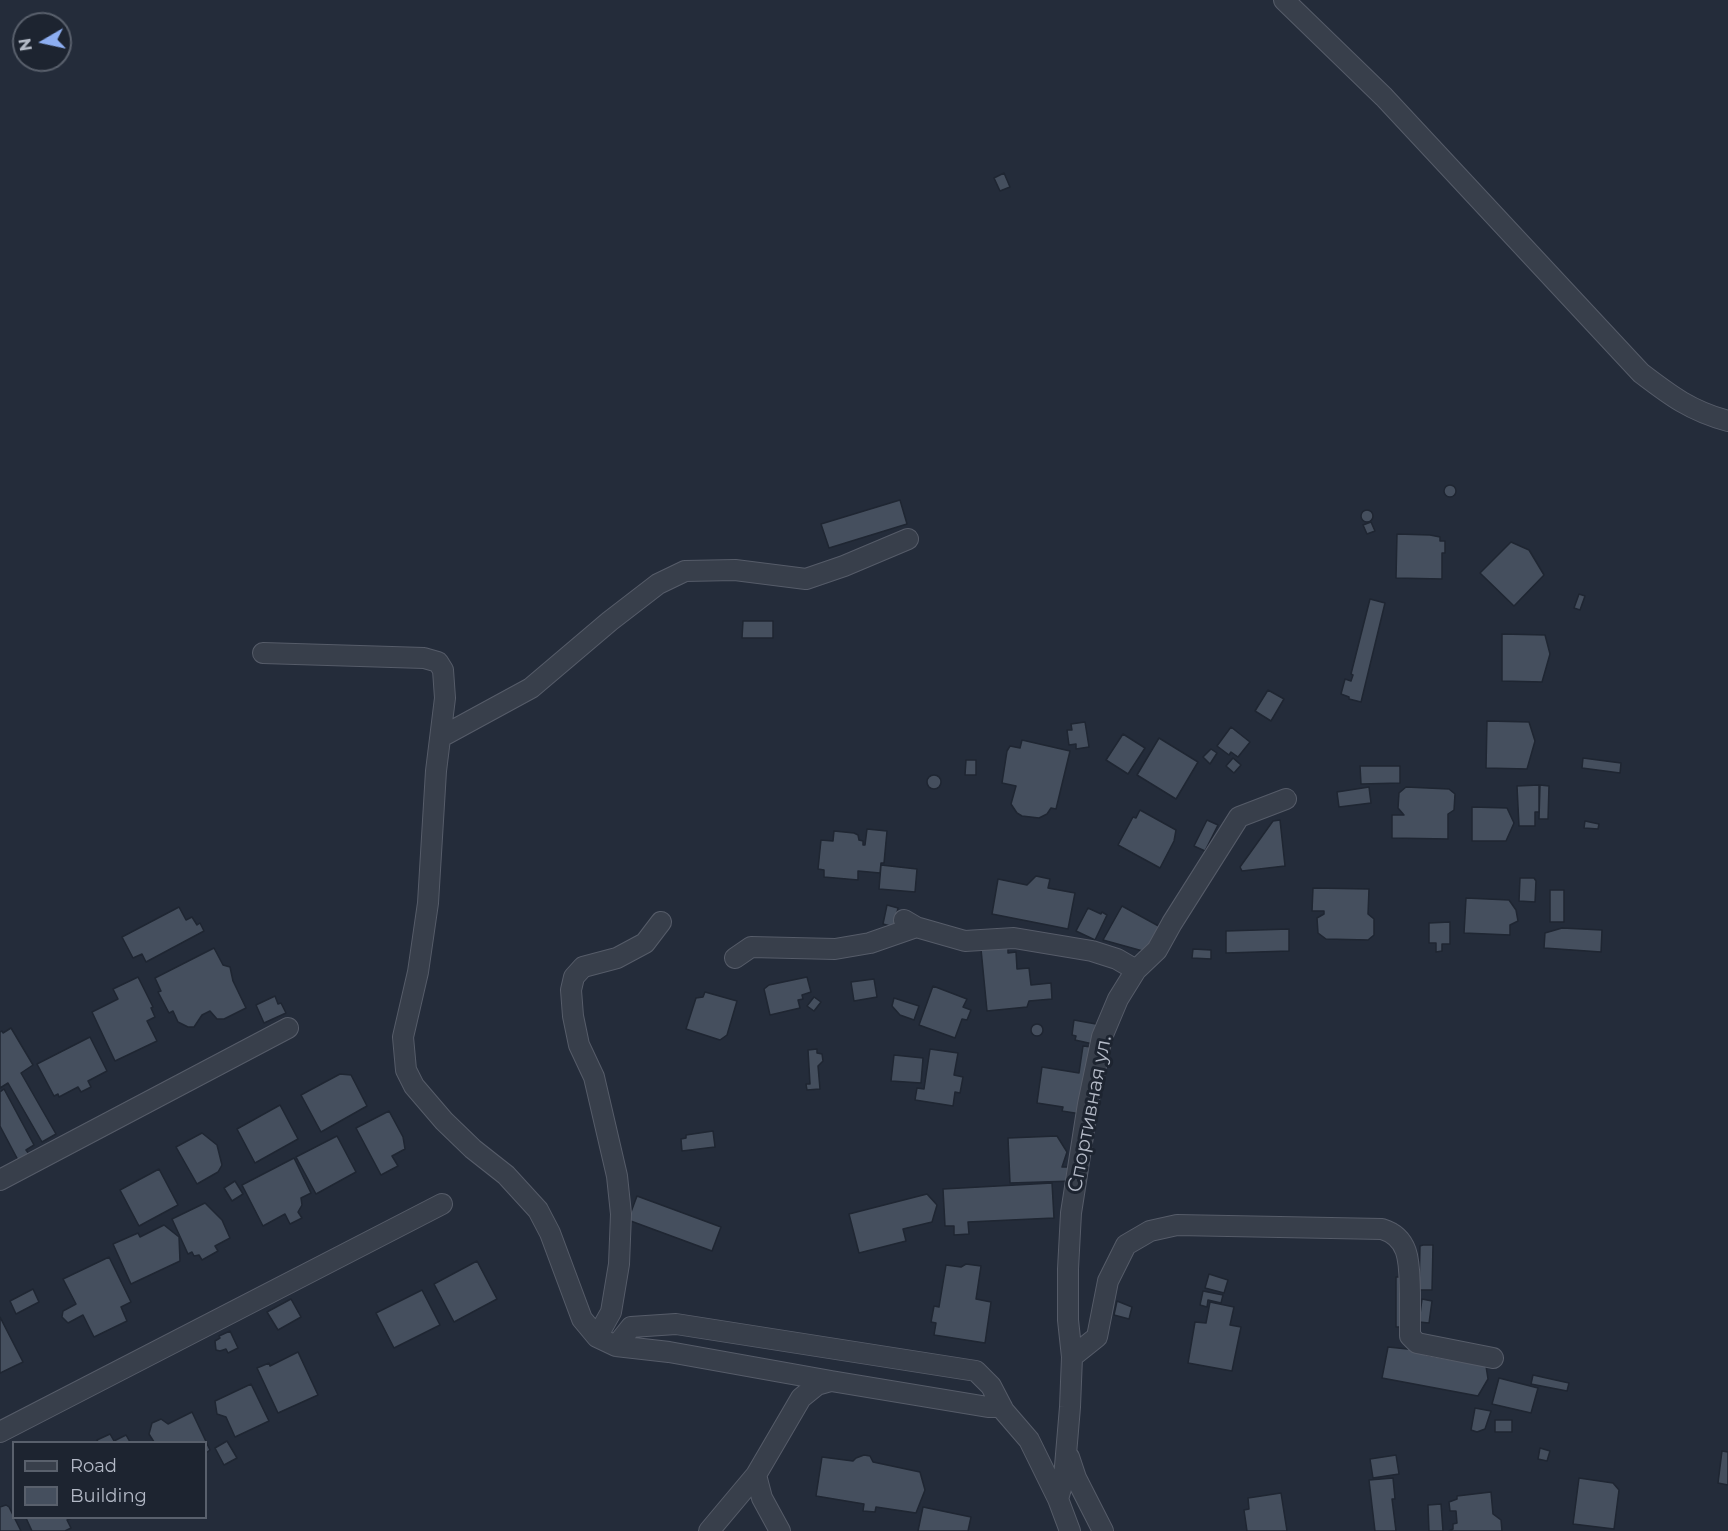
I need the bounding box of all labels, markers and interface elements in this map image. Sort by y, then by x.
north arrow [12,12,72,72]
text: N [15,37,36,52]
street label: Спортивная ул. [1063,1034,1117,1194]
legend [12,1441,207,1519]
text: Road [70,1455,117,1477]
text: Building [70,1485,147,1507]

